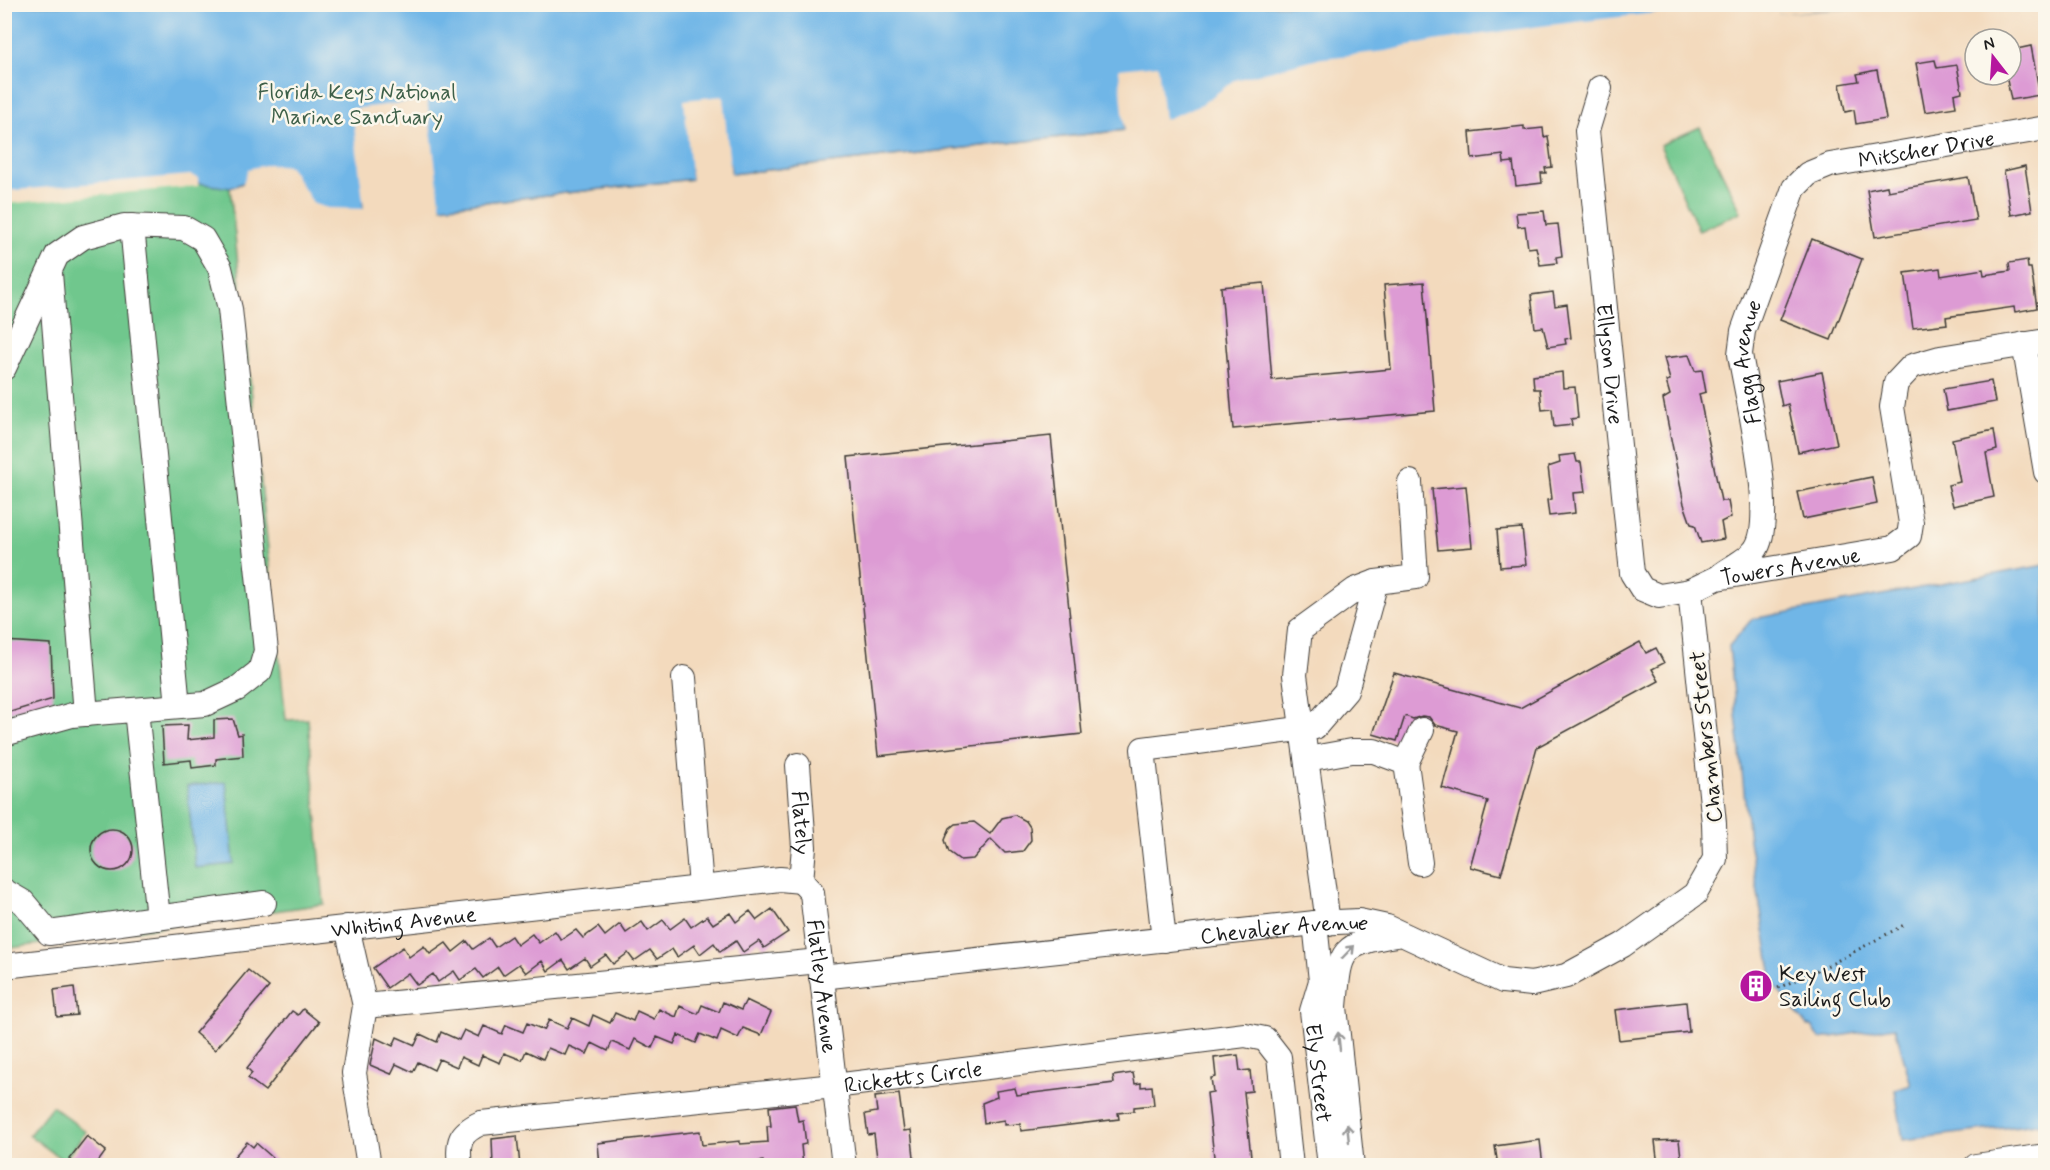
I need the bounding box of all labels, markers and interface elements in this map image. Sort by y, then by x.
north arrow [1963,27,2023,87]
text: N [1981,32,1997,56]
park label: Florida Keys National Marine Sanctuary [258,79,456,132]
street label: Mitscher Drive [1856,125,1997,176]
street label: Flagg Avenue [1728,296,1769,426]
street label: Ellyson Drive [1589,302,1629,426]
street label: Towers Avenue [1718,542,1862,593]
street label: Chambers Street [1684,649,1730,824]
street label: Flately [784,790,816,856]
street label: Whiting Avenue [329,901,478,945]
street label: Chevalier Avenue [1199,909,1371,951]
street label: Flatley Avenue [799,918,843,1055]
one-way arrow [1341,945,1356,960]
place label: Key West Sailing Club [1779,961,1891,1017]
building icon: Key West Sailing Club [1738,968,1774,1004]
street label: Ely Street [1298,1022,1337,1124]
one-way arrow [1333,1032,1344,1052]
street label: Ricketts Circle [843,1056,984,1101]
one-way arrow [1342,1123,1353,1143]

